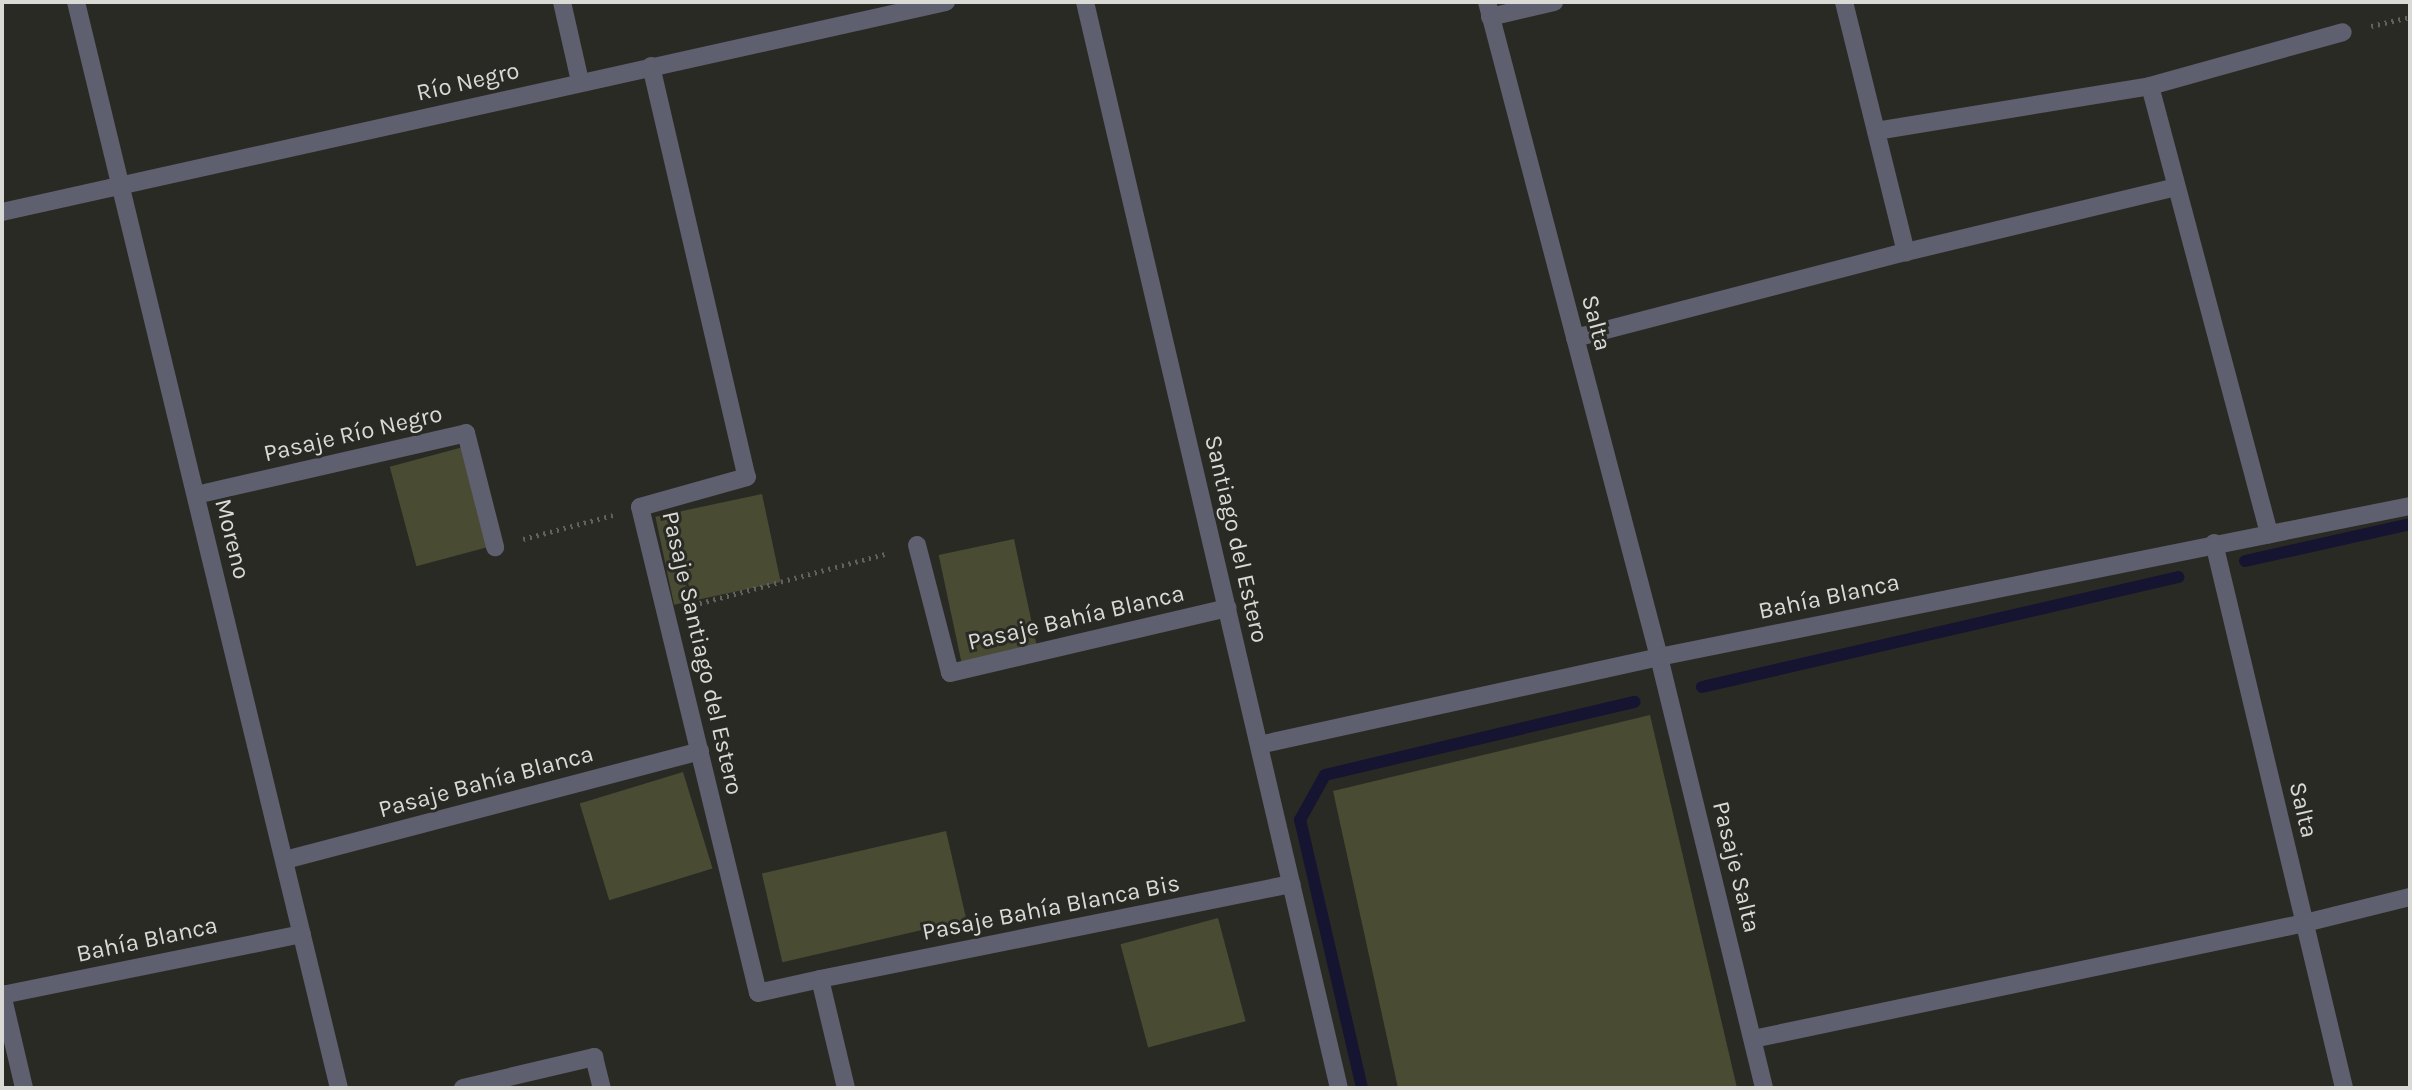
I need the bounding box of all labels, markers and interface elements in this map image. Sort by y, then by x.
street label: Río Negro [414,56,522,108]
street label: Salta [1575,292,1617,354]
street label: Pasaje Río Negro [261,399,445,469]
street label: Santiago del Estero [1198,432,1274,646]
street label: Moreno [208,496,256,582]
street label: Pasaje Santiago del Estero [655,508,749,798]
street label: Bahía Blanca [1756,568,1902,626]
street label: Pasaje Bahía Blanca [965,579,1187,657]
street label: Pasaje Bahía Blanca [375,739,597,825]
street label: Salta [2283,779,2323,841]
street label: Pasaje Salta [1706,798,1766,936]
street label: Pasaje Bahía Blanca Bis [920,869,1182,947]
street label: Bahía Blanca [74,911,220,969]

